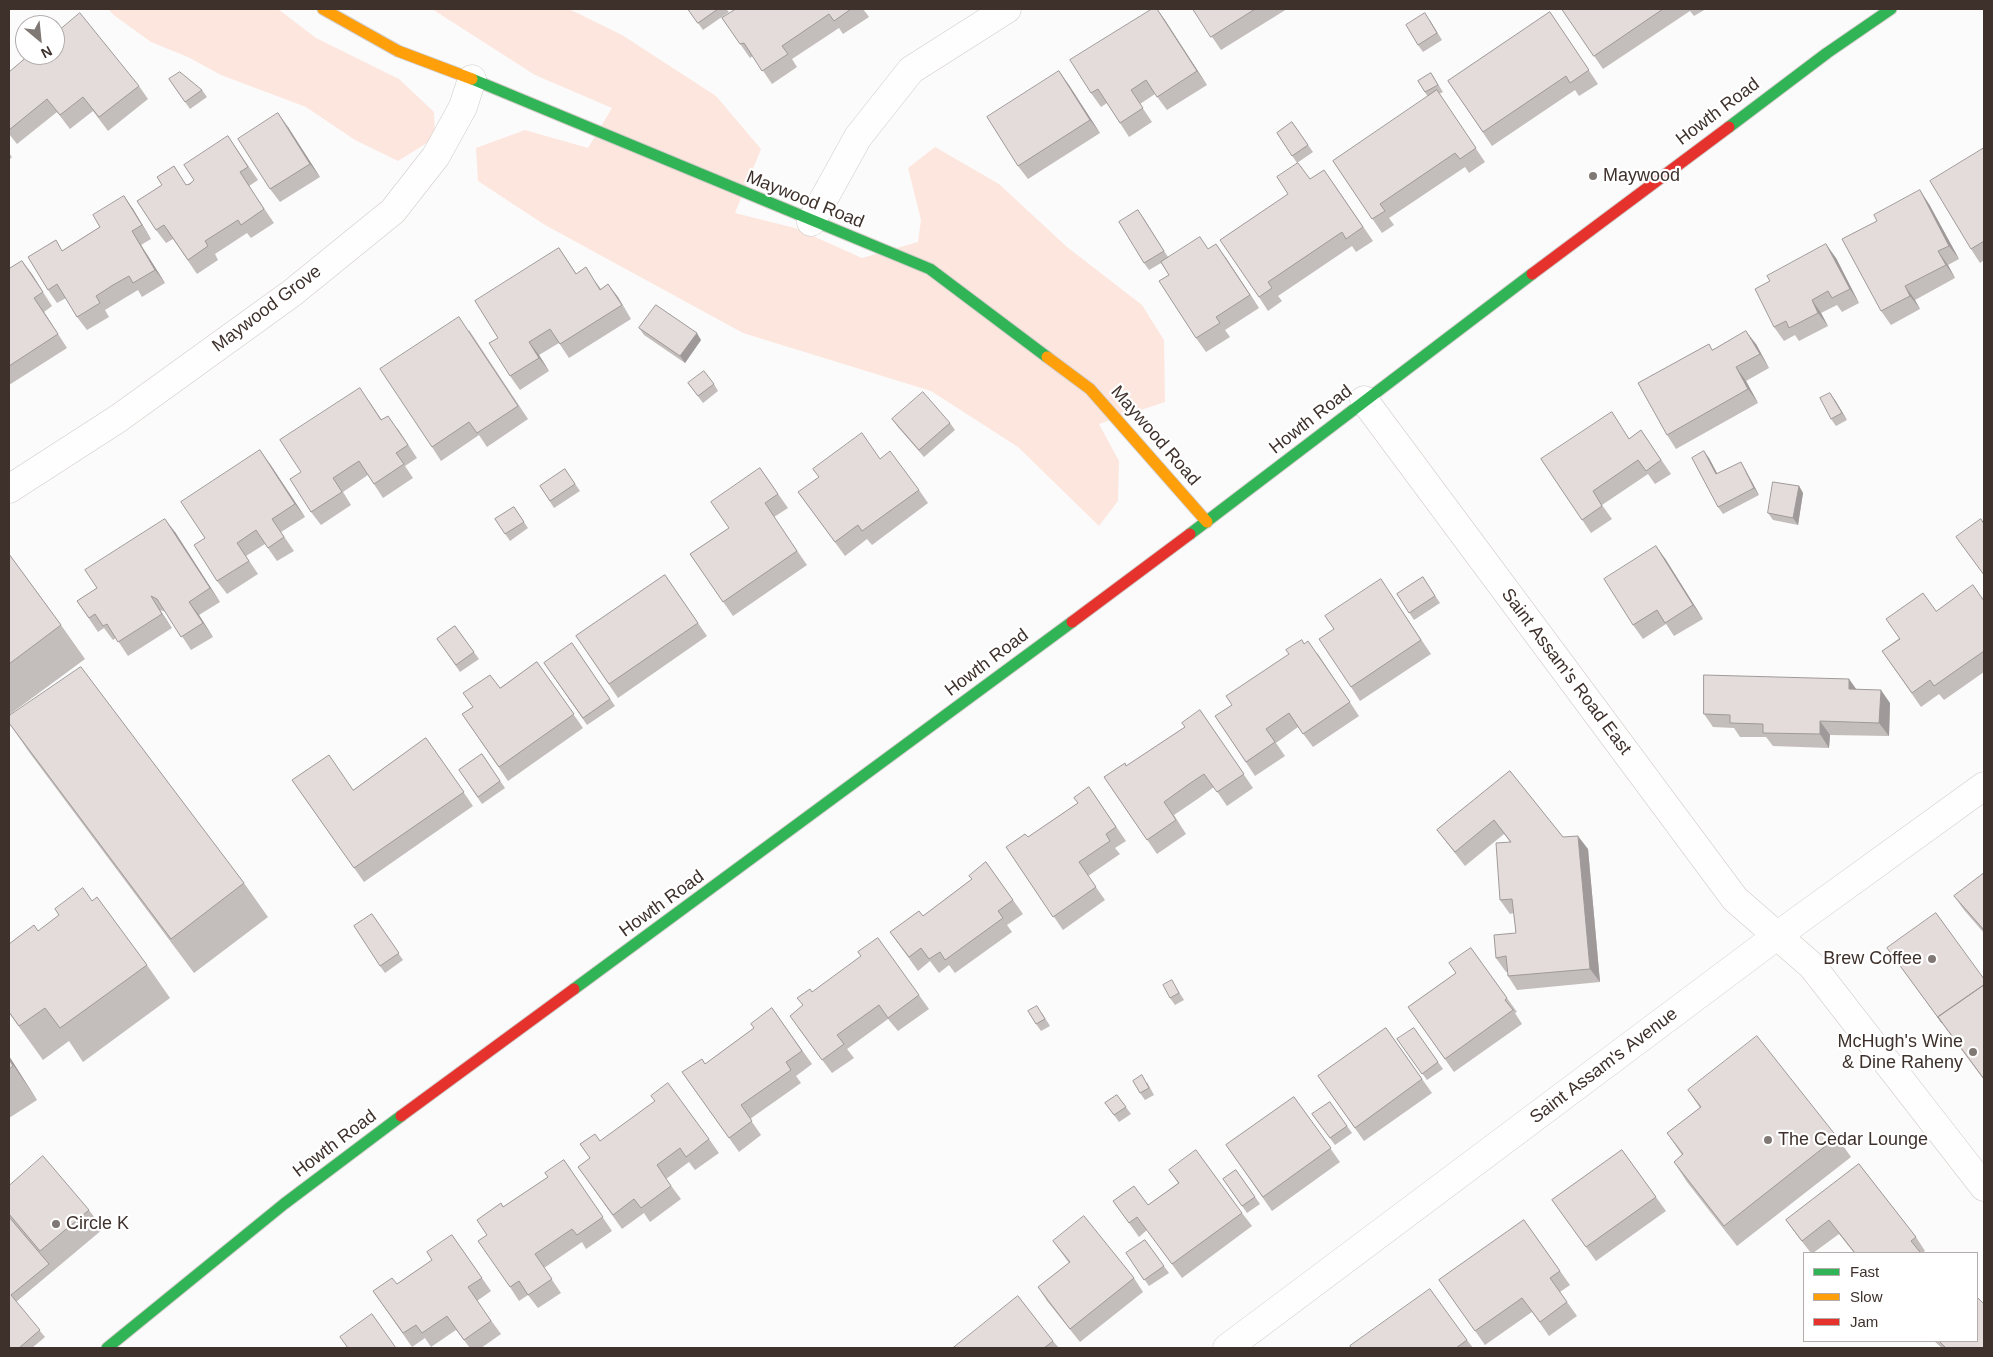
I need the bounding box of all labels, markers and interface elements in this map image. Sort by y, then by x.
north arrow [15,15,65,65]
text: N [38,43,55,62]
street label: Howth Road [1672,74,1764,150]
place label: Maywood [1603,165,1680,187]
street label: Maywood Road [743,167,867,233]
marker: Maywood [1587,170,1599,182]
street label: Maywood Grove [208,261,326,357]
street label: Howth Road [1265,381,1357,459]
street label: Maywood Road [1106,382,1204,490]
street label: Saint Assam's Road East [1496,585,1636,759]
street label: Howth Road [941,625,1033,701]
street label: Howth Road [616,866,708,942]
place label: Brew Coffee [1823,948,1922,970]
marker: Brew Coffee [1926,953,1938,965]
street label: Saint Assam's Avenue [1526,1003,1682,1129]
place label: McHugh's Wine & Dine Raheny [1838,1031,1963,1074]
marker: McHugh's Wine & Dine Raheny [1967,1046,1979,1058]
street label: Howth Road [289,1106,381,1182]
place label: The Cedar Lounge [1778,1129,1928,1151]
marker: The Cedar Lounge [1762,1134,1774,1146]
place label: Circle K [66,1213,129,1235]
marker: Circle K [50,1218,62,1230]
legend [1803,1252,1978,1342]
text: Fast [1850,1263,1879,1280]
text: Slow [1850,1288,1883,1305]
text: Jam [1850,1313,1878,1330]

